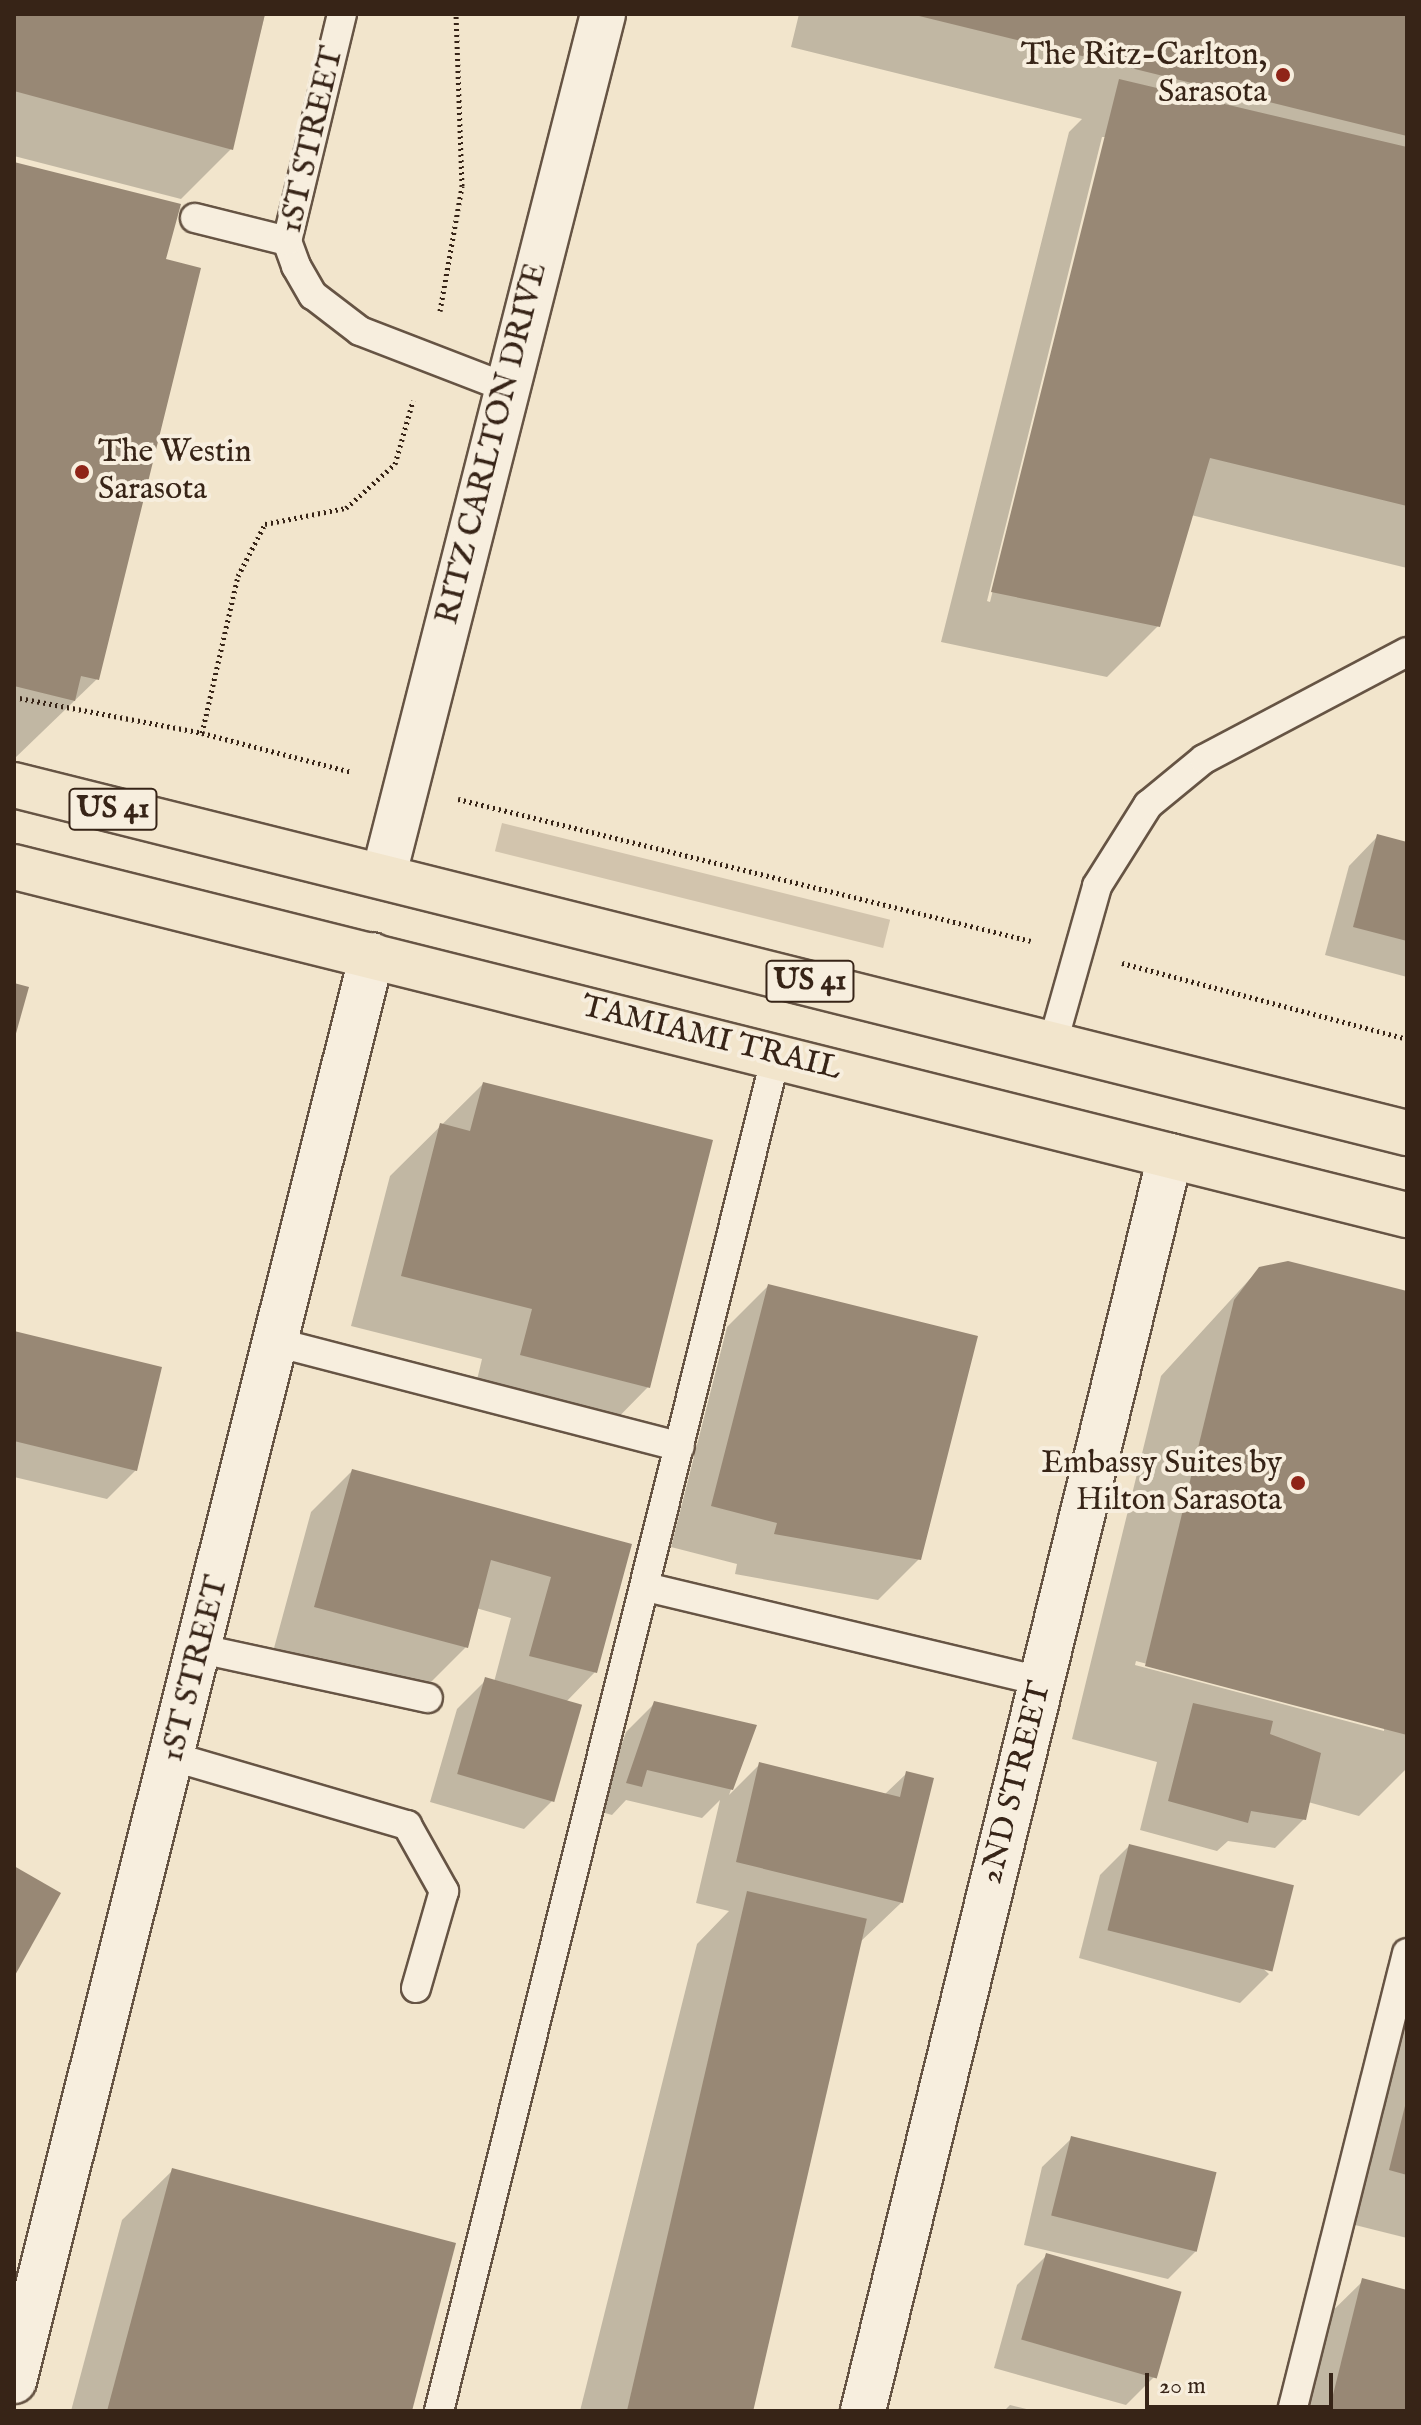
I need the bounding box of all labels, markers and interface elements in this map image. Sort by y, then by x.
place label: The Ritz-Carlton, Sarasota [1021,38,1267,113]
street label: 1ST STREET [273,43,353,237]
marker: The Ritz-Carlton, Sarasota [1274,66,1292,84]
street label: RITZ CARLTON DRIVE [429,259,557,629]
place label: The Westin Sarasota [98,435,251,510]
marker: The Westin Sarasota [73,463,91,481]
road number: US 41 [67,783,159,835]
road number: US 41 [764,955,856,1007]
street label: TAMIAMI TRAIL [577,988,845,1090]
place label: Embassy Suites by Hilton Sarasota [1041,1446,1282,1521]
marker: Embassy Suites by Hilton Sarasota [1289,1474,1307,1492]
street label: 1ST STREET [154,1572,238,1766]
street label: 2ND STREET [973,1678,1061,1888]
scale bar [1149,2357,1337,2407]
text: 20 m [1159,2371,1206,2402]

